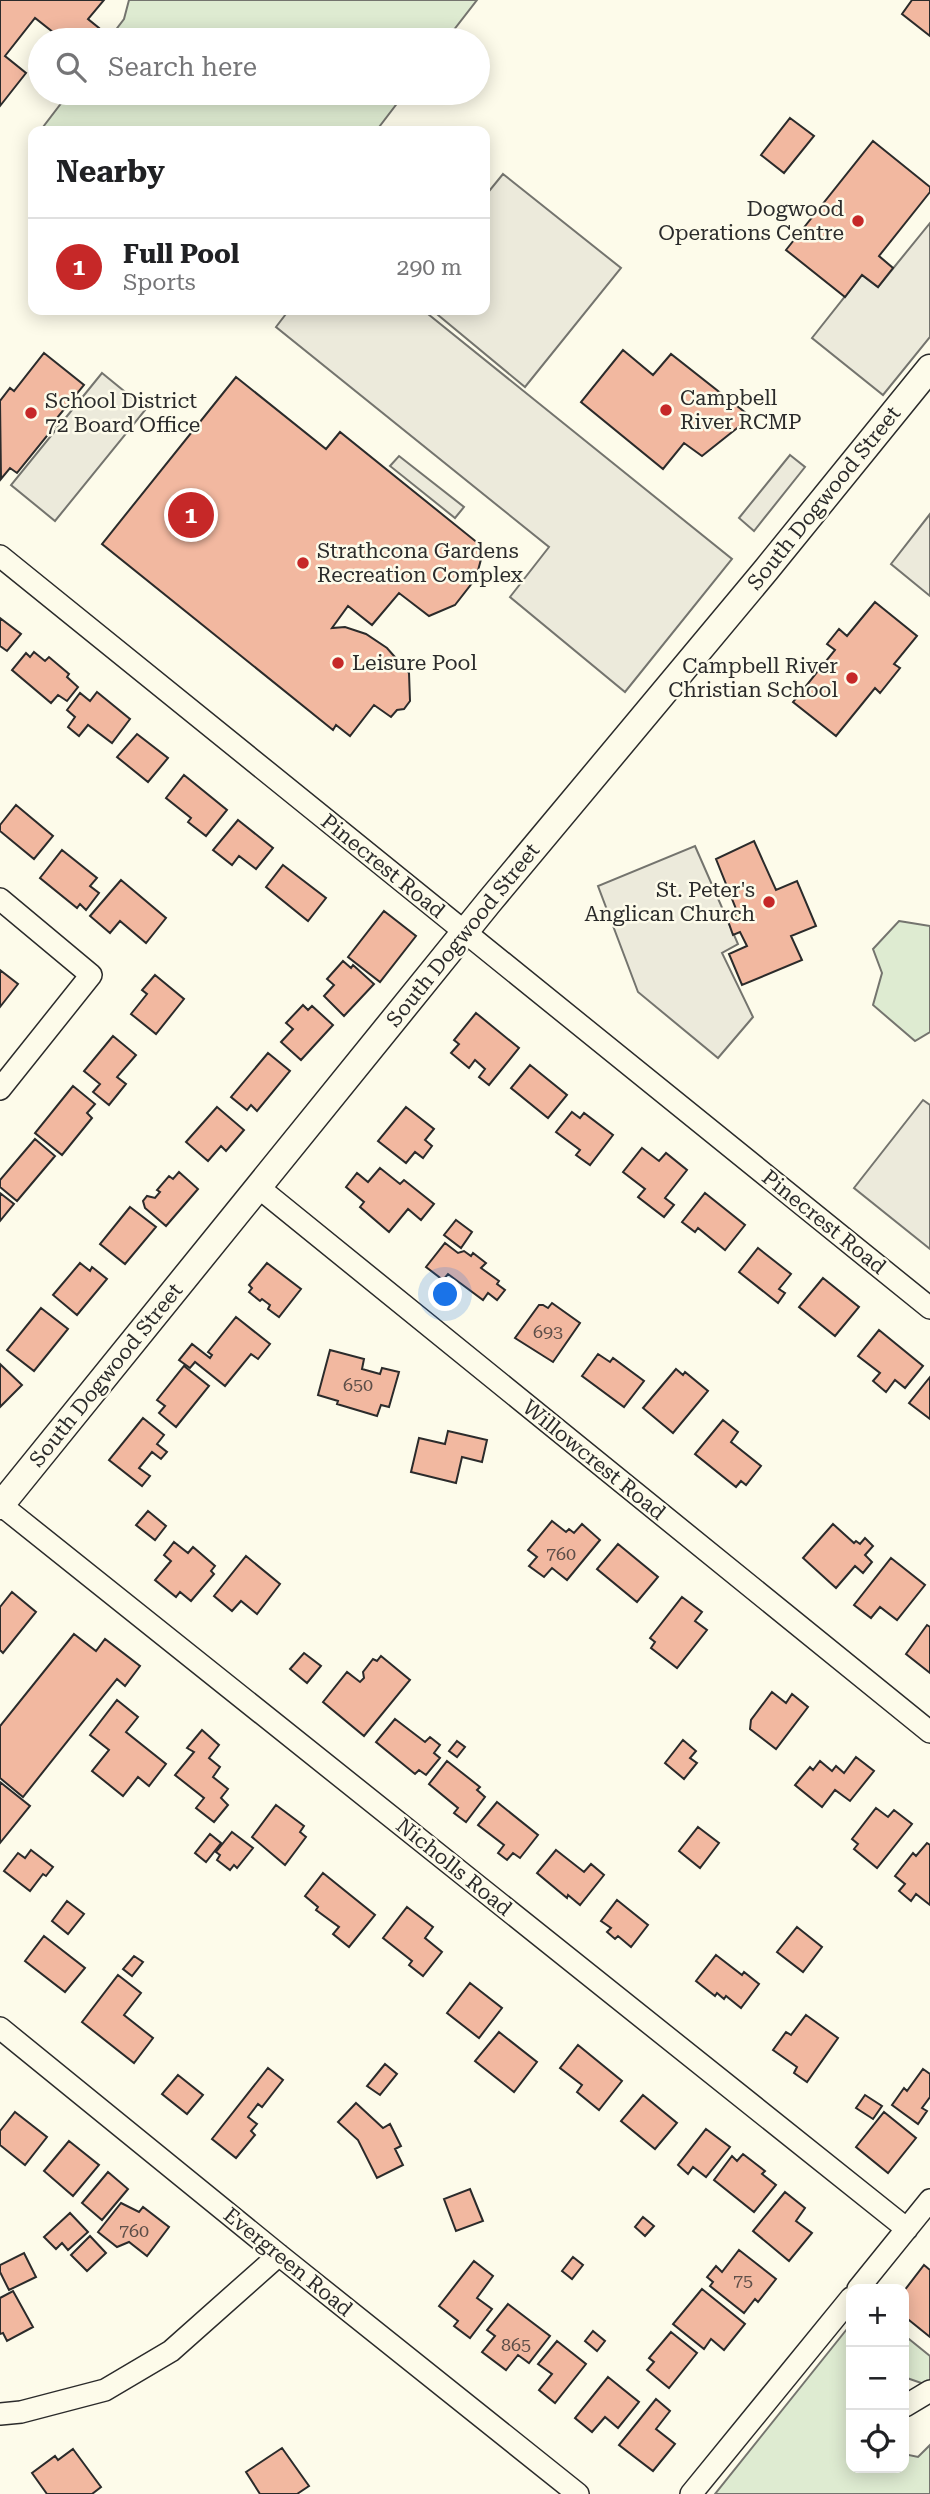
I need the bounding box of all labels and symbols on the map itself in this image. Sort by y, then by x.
place label: Dogwood Operations Centre [658,197,845,245]
marker: Dogwood Operations Centre [850,213,866,229]
place label: Campbell River RCMP [680,386,802,434]
place label: School District 72 Board Office [45,389,200,437]
street label: South Dogwood Street [743,401,906,595]
marker: Campbell River RCMP [658,402,674,418]
marker: School District 72 Board Office [23,405,39,421]
pin: 1 [168,489,214,541]
place label: Strathcona Gardens Recreation Complex [317,539,523,587]
marker: Strathcona Gardens Recreation Complex [295,555,311,571]
place label: Leisure Pool [352,651,478,675]
place label: Campbell River Christian School [668,654,838,702]
marker: Leisure Pool [330,655,346,671]
marker: Campbell River Christian School [844,670,860,686]
street label: Pinecrest Road [316,809,450,923]
street label: South Dogwood Street [382,838,545,1032]
place label: St. Peter's Anglican Church [584,878,755,926]
marker: St. Peter's Anglican Church [761,894,777,910]
street label: Pinecrest Road [757,1165,891,1279]
your location [428,1277,462,1311]
street label: South Dogwood Street [25,1278,188,1472]
house number: 693 [533,1321,563,1342]
house number: 650 [343,1374,373,1395]
street label: Willowcrest Road [518,1395,671,1525]
house number: 760 [546,1543,576,1564]
street label: Nicholls Road [391,1813,517,1921]
street label: Evergreen Road [219,2203,358,2322]
house number: 760 [119,2220,149,2241]
house number: 75 [733,2270,753,2291]
house number: 865 [501,2334,531,2355]

